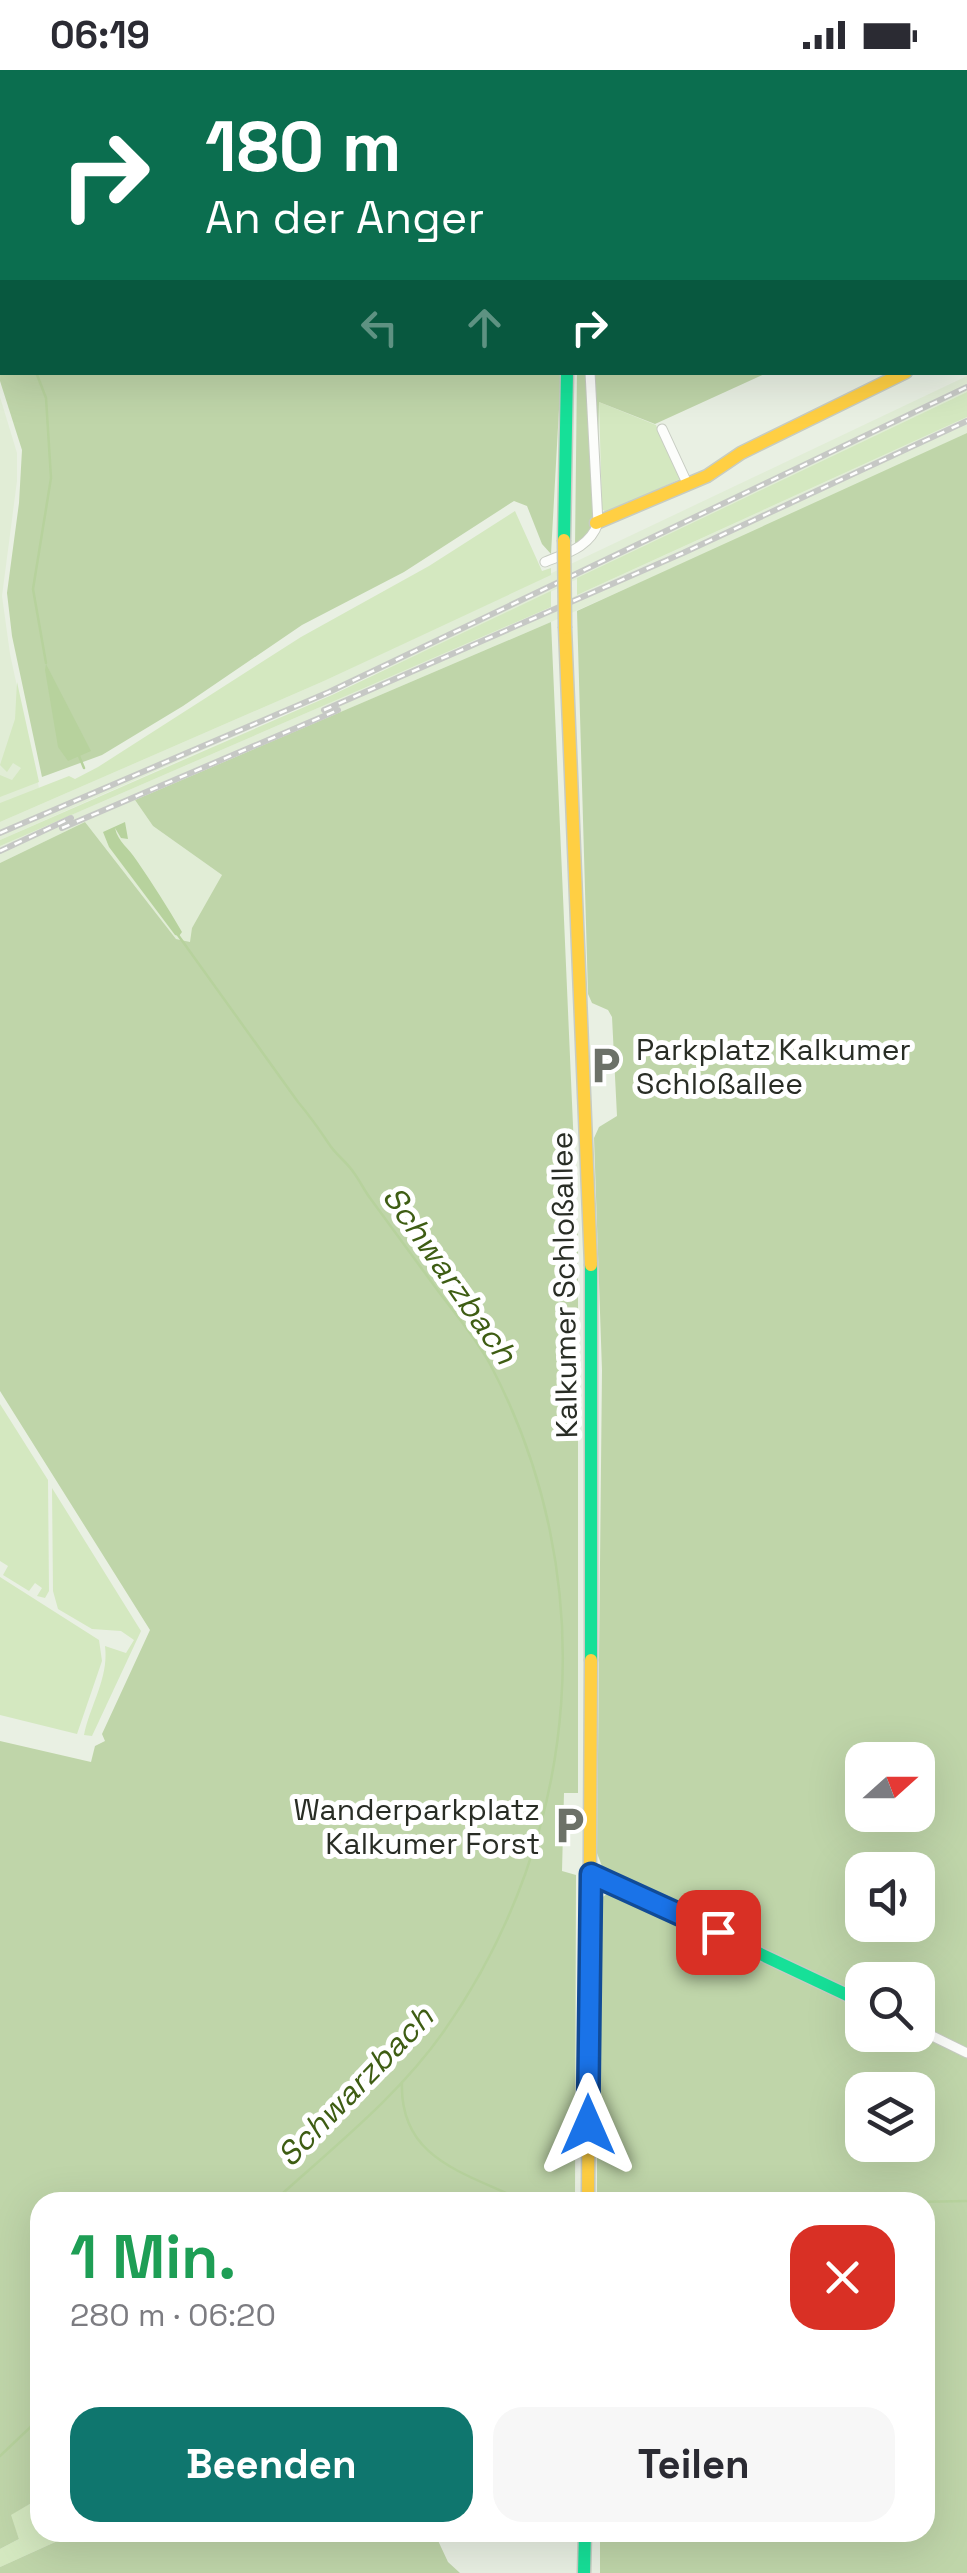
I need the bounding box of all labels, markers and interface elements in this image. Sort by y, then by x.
text: 06:19 [50,11,150,59]
text: 180 m [205,102,402,191]
icon: right [40,110,170,240]
text: An der Anger [205,189,484,246]
icon: left [352,300,407,355]
icon: ahead [457,300,512,355]
icon: right [562,300,617,355]
place label: Parkplatz Kalkumer Schloßallee [636,1030,911,1103]
parking icon: Parkplatz Kalkumer Schloßallee [585,1045,627,1087]
street label: Kalkumer Schloßallee [542,1131,586,1439]
water label: Schwarzbach [374,1178,527,1373]
north arrow [845,1742,935,1832]
map controls [845,1742,935,2162]
place label: Wanderparkplatz Kalkumer Forst [294,1790,540,1863]
parking icon: Wanderparkplatz Kalkumer Forst [549,1805,591,1847]
button: sound [845,1852,935,1942]
pin [676,1890,761,1975]
icon: arrive [691,1905,746,1960]
button: search [845,1962,935,2052]
water label: Schwarzbach [268,1996,443,2175]
button: layers [845,2072,935,2162]
position arrow [536,2073,640,2177]
text: 1 Min. [70,2219,236,2296]
button: close [790,2225,895,2330]
text: 280 m · 06:20 [70,2295,276,2335]
button: Beenden [70,2407,473,2522]
button: Teilen [493,2407,895,2522]

